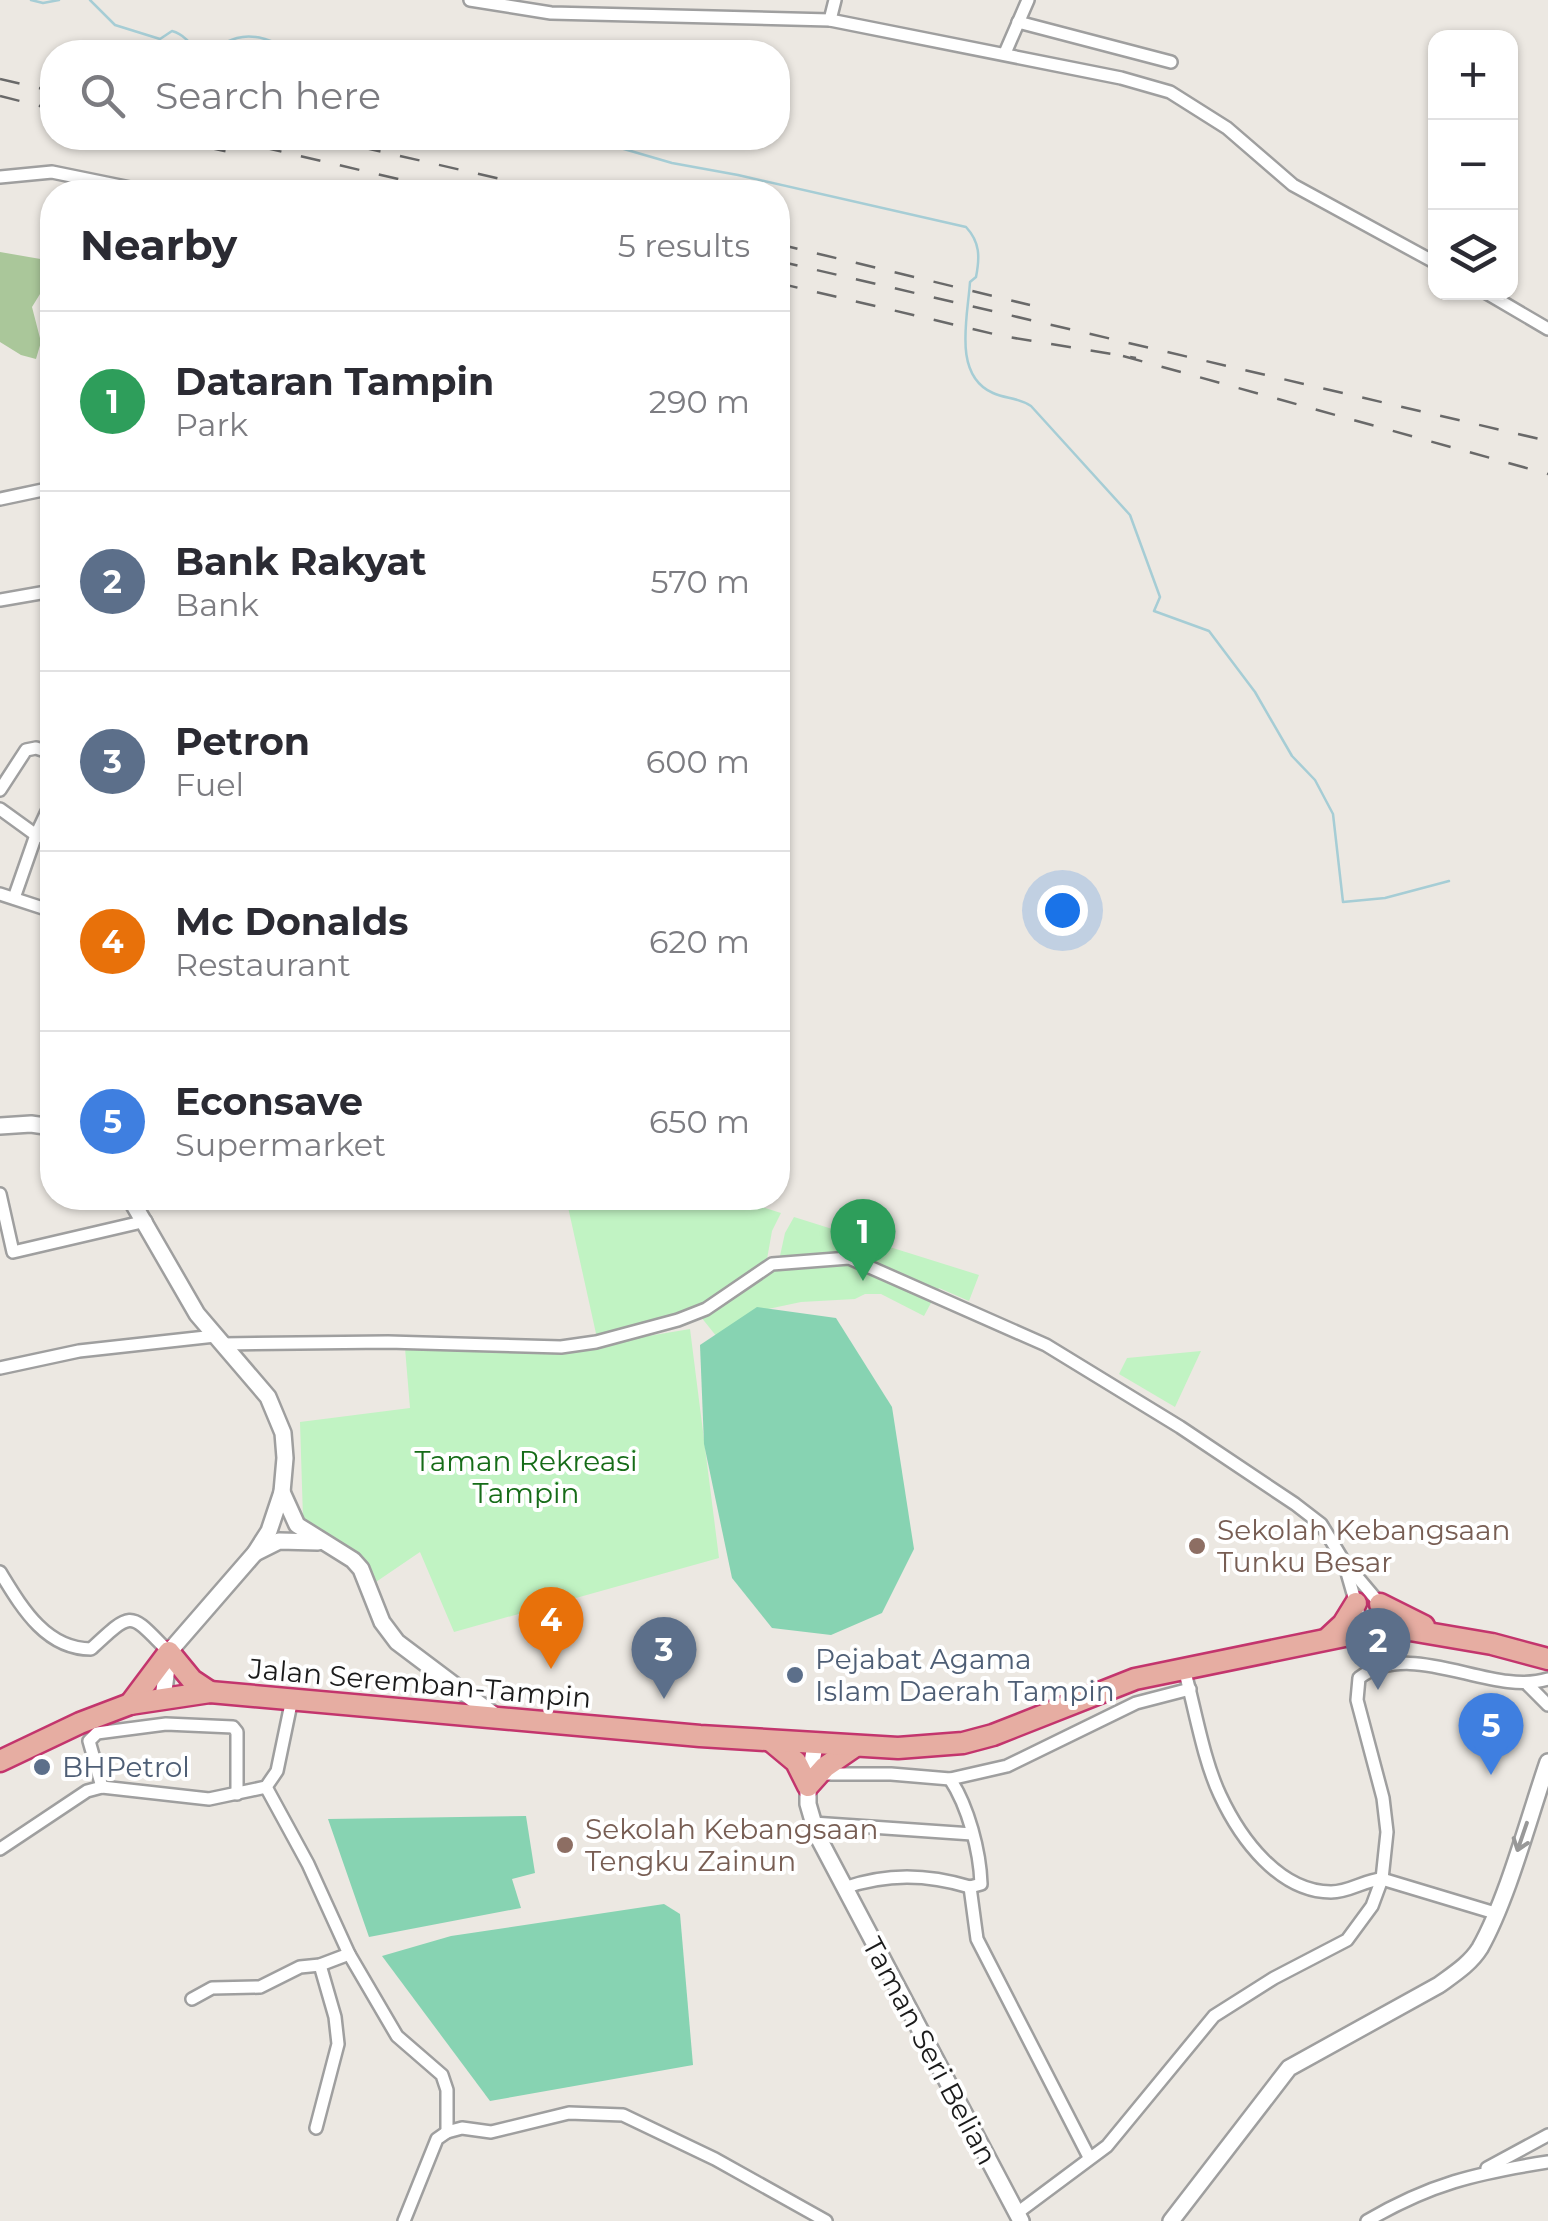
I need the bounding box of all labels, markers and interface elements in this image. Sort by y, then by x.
map controls [1428,30,1518,300]
button: + [1428,30,1518,120]
search box [40,40,790,150]
icon: search [75,68,130,123]
text: Search here [155,72,381,119]
button: − [1428,120,1518,210]
button: layers [1428,210,1518,300]
text: Nearby [80,219,237,271]
text: 5 results [618,226,750,265]
text: Dataran Tampin [175,358,494,405]
text: 1 [106,382,119,421]
text: 290 m [649,382,750,421]
text: Park [175,405,248,444]
text: Bank Rakyat [175,538,427,585]
text: 2 [103,562,122,601]
text: 570 m [651,562,750,601]
text: Bank [175,585,259,624]
text: Petron [175,718,310,765]
text: 3 [103,742,122,781]
text: 600 m [646,742,750,781]
text: Fuel [175,765,244,804]
your location [1037,885,1088,936]
text: Mc Donalds [175,898,408,945]
text: 4 [101,922,124,961]
text: 620 m [649,922,750,961]
text: Restaurant [175,945,351,984]
text: Econsave [175,1078,363,1125]
text: 5 [103,1102,122,1141]
text: 650 m [649,1102,750,1141]
text: Supermarket [175,1125,386,1164]
pin: 1 [830,1198,896,1281]
park label: Taman Rekreasi Tampin [414,1444,638,1510]
place label: Sekolah Kebangsaan Tunku Besar [1217,1513,1510,1579]
marker: Sekolah Kebangsaan Tunku Besar [1186,1535,1208,1557]
pin: 4 [518,1586,584,1669]
pin: 2 [1346,1608,1410,1690]
pin: 3 [632,1616,696,1699]
place label: Pejabat Agama Islam Daerah Tampin [815,1642,1115,1708]
street label: Jalan Seremban-Tampin [246,1651,593,1715]
marker: Pejabat Agama Islam Daerah Tampin [784,1664,806,1686]
pin: 5 [1458,1692,1524,1775]
place label: BHPetrol [62,1750,190,1784]
marker: BHPetrol [31,1756,53,1778]
place label: Sekolah Kebangsaan Tengku Zainun [585,1812,878,1878]
one-way arrow [1511,1821,1529,1853]
marker: Sekolah Kebangsaan Tengku Zainun [554,1834,576,1856]
street label: Taman Seri Belian [856,1931,1004,2171]

